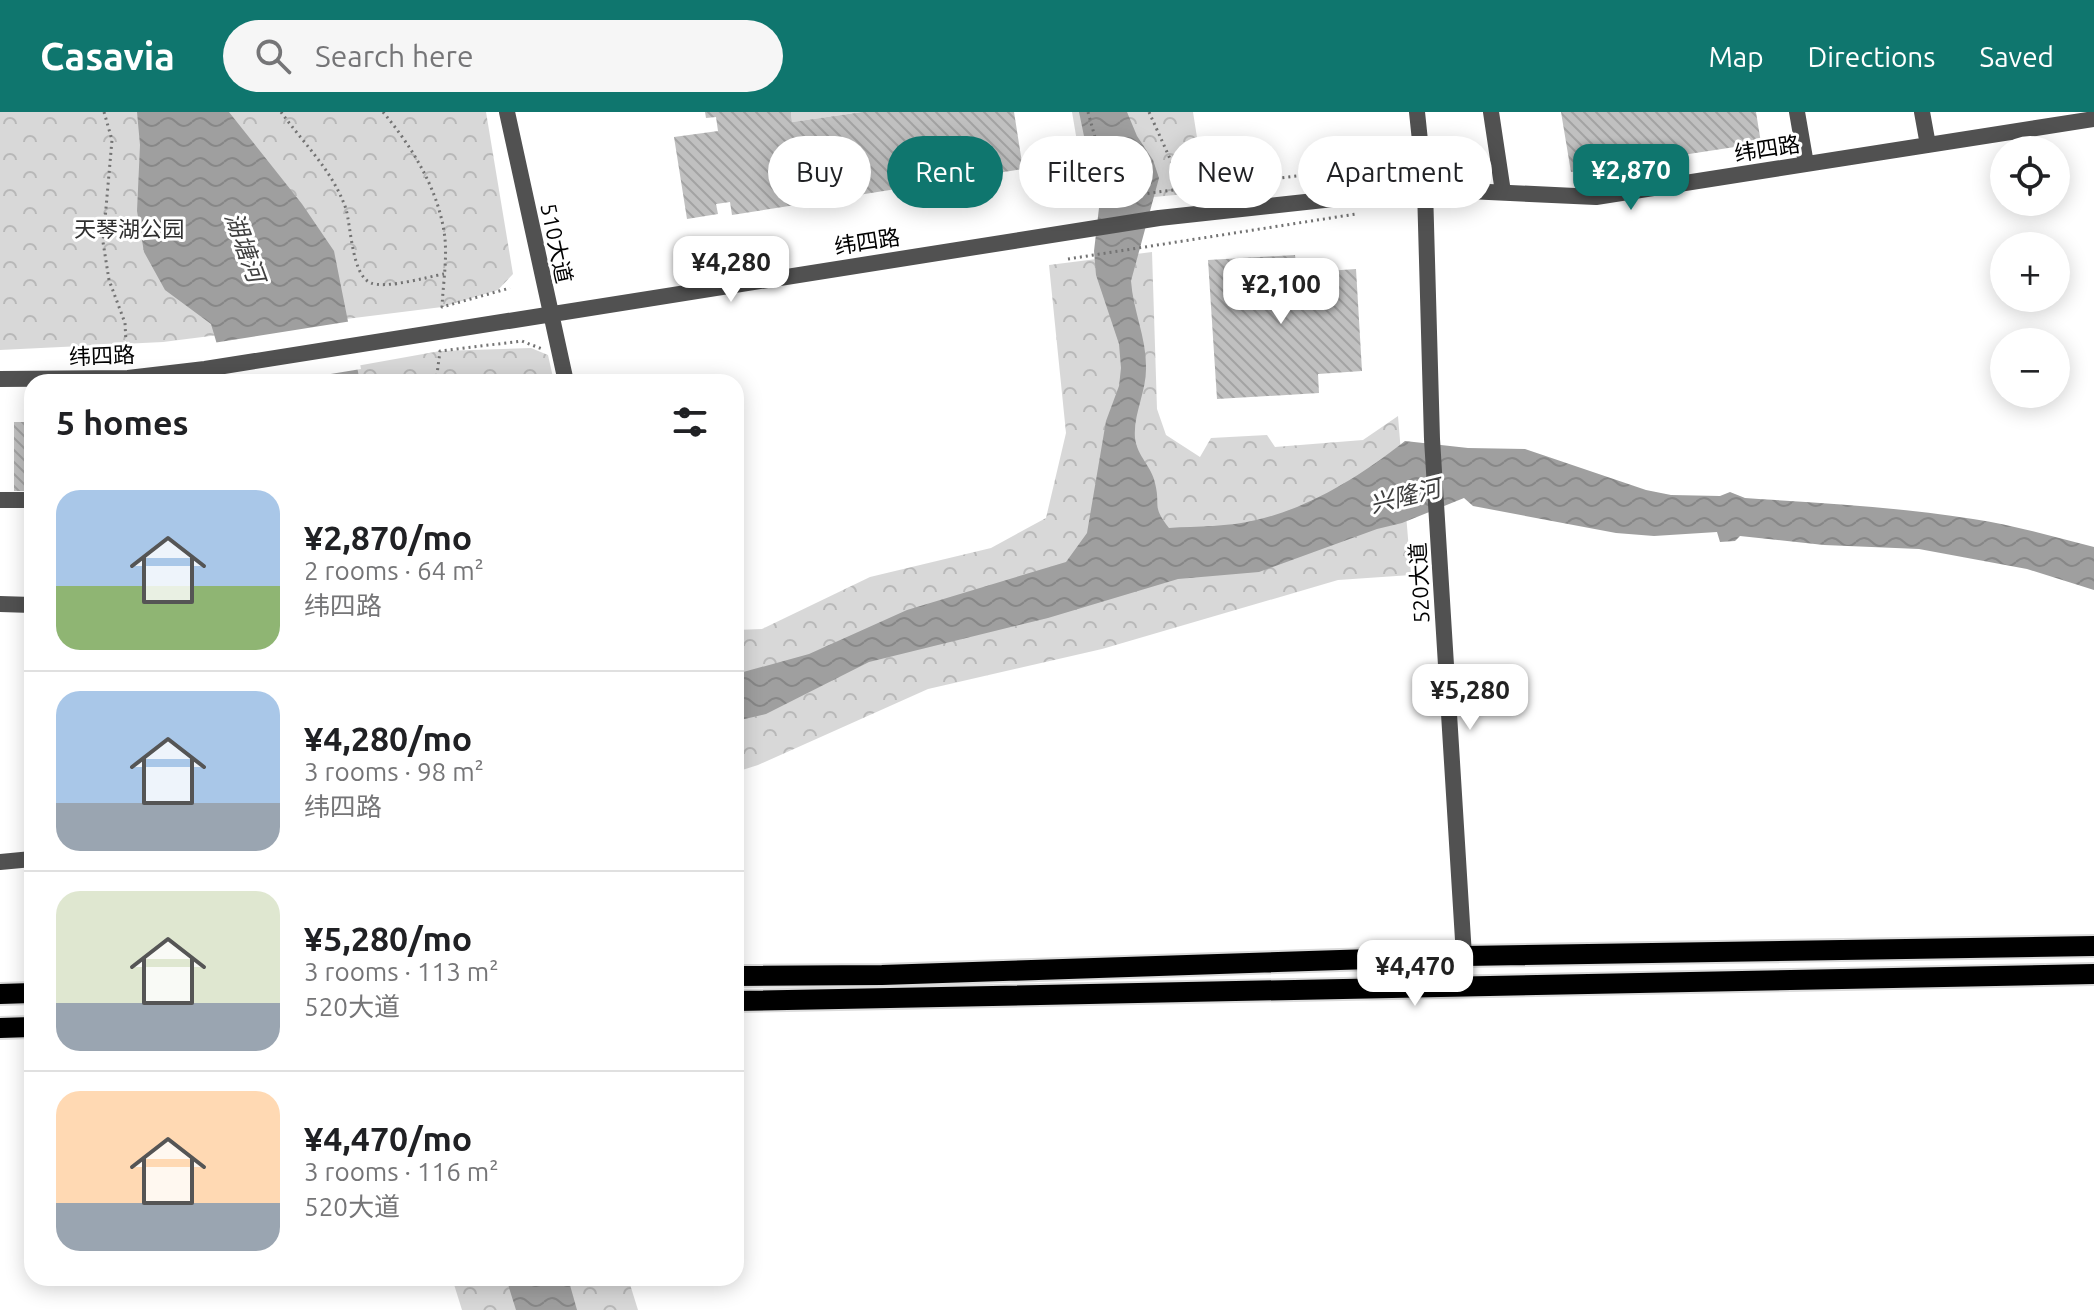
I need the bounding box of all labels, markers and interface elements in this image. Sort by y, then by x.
search box [223,20,783,92]
icon: search [251,34,295,78]
text: Casavia [40,35,175,77]
text: Search here [315,39,474,73]
text: Map [1708,41,1764,72]
text: Directions [1808,41,1935,72]
text: Saved [1979,41,2054,72]
street label: 纬四路 [1732,130,1802,166]
chip: Buy [768,136,871,208]
chip: Rent [887,136,1003,208]
chip: Filters [1019,136,1153,208]
chip: New [1169,136,1282,208]
chip: Apartment [1298,136,1492,208]
map controls [1990,136,2070,408]
button: locate [1990,136,2070,216]
pin: ¥2,870 [1566,144,1696,212]
text: ¥2,870 [1591,155,1671,184]
street label: 510大道 [536,201,578,285]
water label: 湖塘河 [220,209,271,289]
park label: 天琴湖公园 [74,216,184,241]
street label: 纬四路 [832,223,902,259]
button: + [1990,232,2070,312]
pin: ¥4,280 [666,236,796,304]
text: ¥4,280 [691,247,771,276]
pin: ¥2,100 [1216,258,1346,326]
text: ¥2,100 [1241,269,1321,298]
button: − [1990,328,2070,408]
street label: 纬四路 [69,341,135,369]
icon: filters [668,400,712,444]
text: 5 homes [56,403,189,441]
water label: 兴隆河 [1367,473,1447,518]
text: ¥2,870/mo [304,518,472,556]
icon: home [120,522,216,618]
street label: 520大道 [1404,542,1434,624]
text: 2 rooms · 64 m² [304,556,484,585]
text: 纬四路 [304,591,382,620]
pin: ¥5,280 [1405,664,1535,732]
text: ¥5,280 [1430,675,1510,704]
text: ¥4,280/mo [304,719,472,757]
icon: home [120,723,216,819]
text: 3 rooms · 98 m² [304,757,484,786]
text: 纬四路 [304,792,382,821]
text: ¥5,280/mo [304,919,472,957]
icon: home [120,923,216,1019]
pin: ¥4,470 [1350,940,1480,1008]
text: ¥4,470 [1375,951,1455,980]
text: 3 rooms · 113 m² [304,957,499,986]
text: 520大道 [304,992,400,1021]
text: ¥4,470/mo [304,1119,472,1157]
icon: home [120,1123,216,1219]
text: 3 rooms · 116 m² [304,1157,499,1186]
text: 520大道 [304,1192,400,1221]

